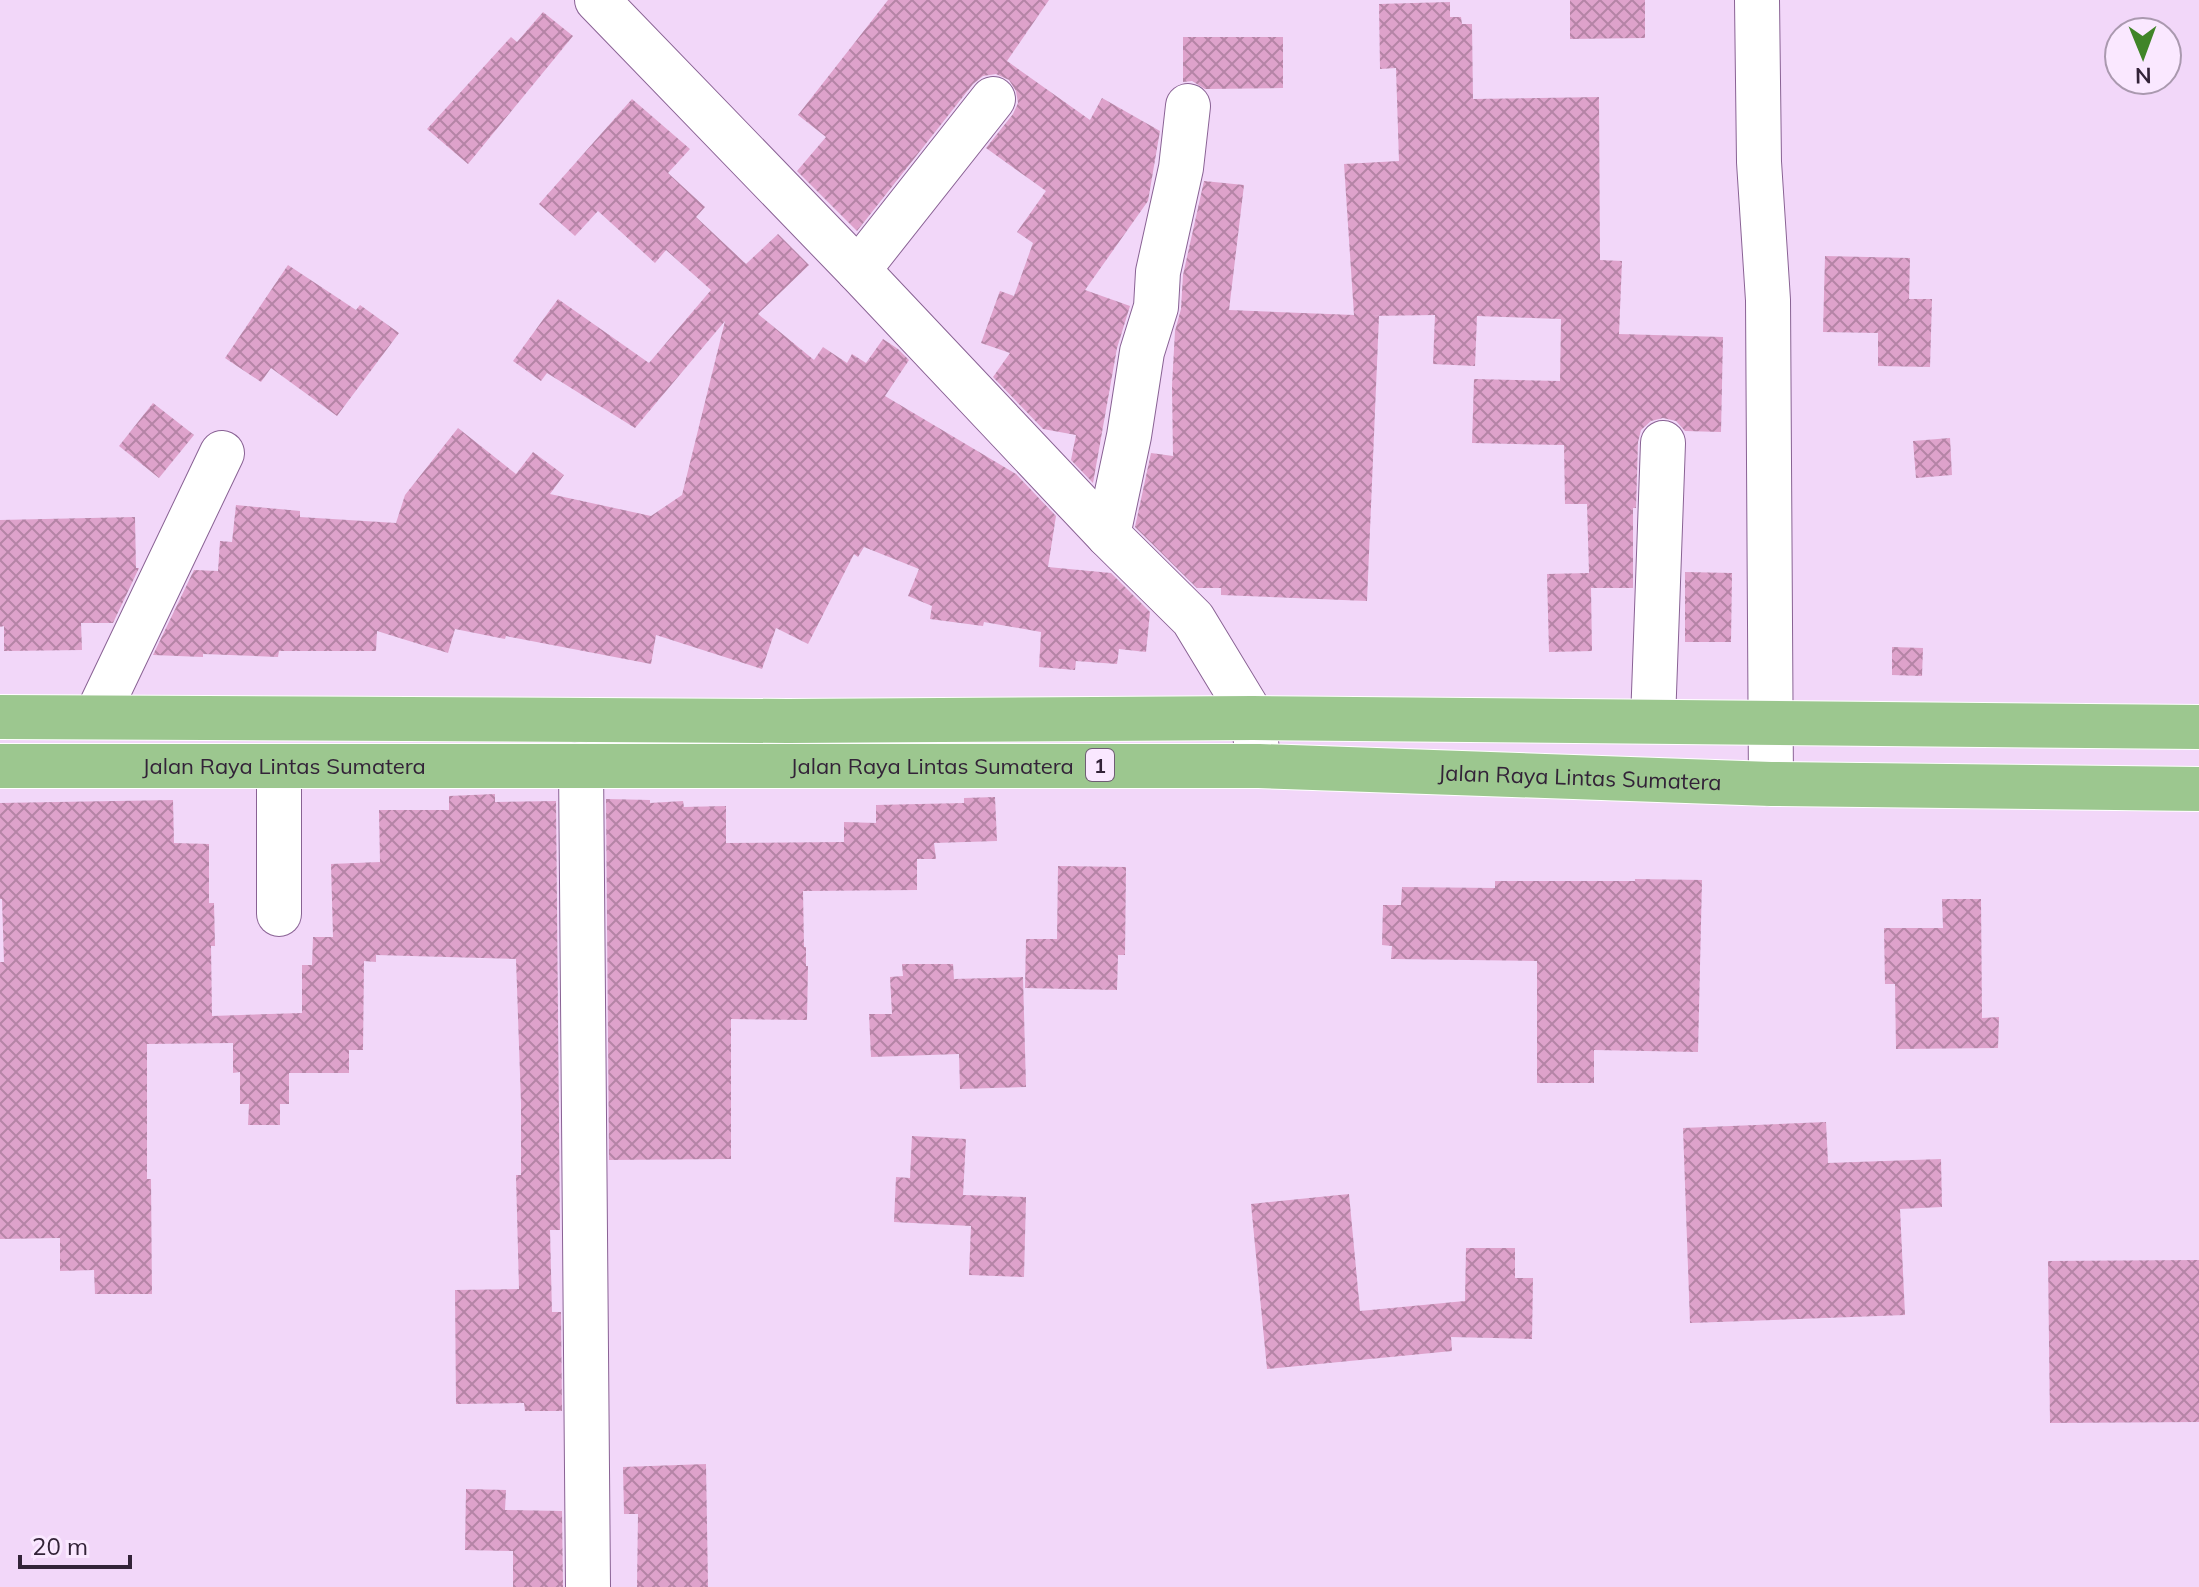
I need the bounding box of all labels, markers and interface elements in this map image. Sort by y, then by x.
north arrow [2103,16,2183,96]
text: N [2135,62,2152,90]
road number: 1 [1086,749,1114,781]
street label: Jalan Raya Lintas Sumatera [142,752,426,780]
street label: Jalan Raya Lintas Sumatera [790,752,1074,780]
street label: Jalan Raya Lintas Sumatera [1438,758,1722,796]
scale bar [20,1519,130,1569]
text: 20 m [32,1531,88,1561]

